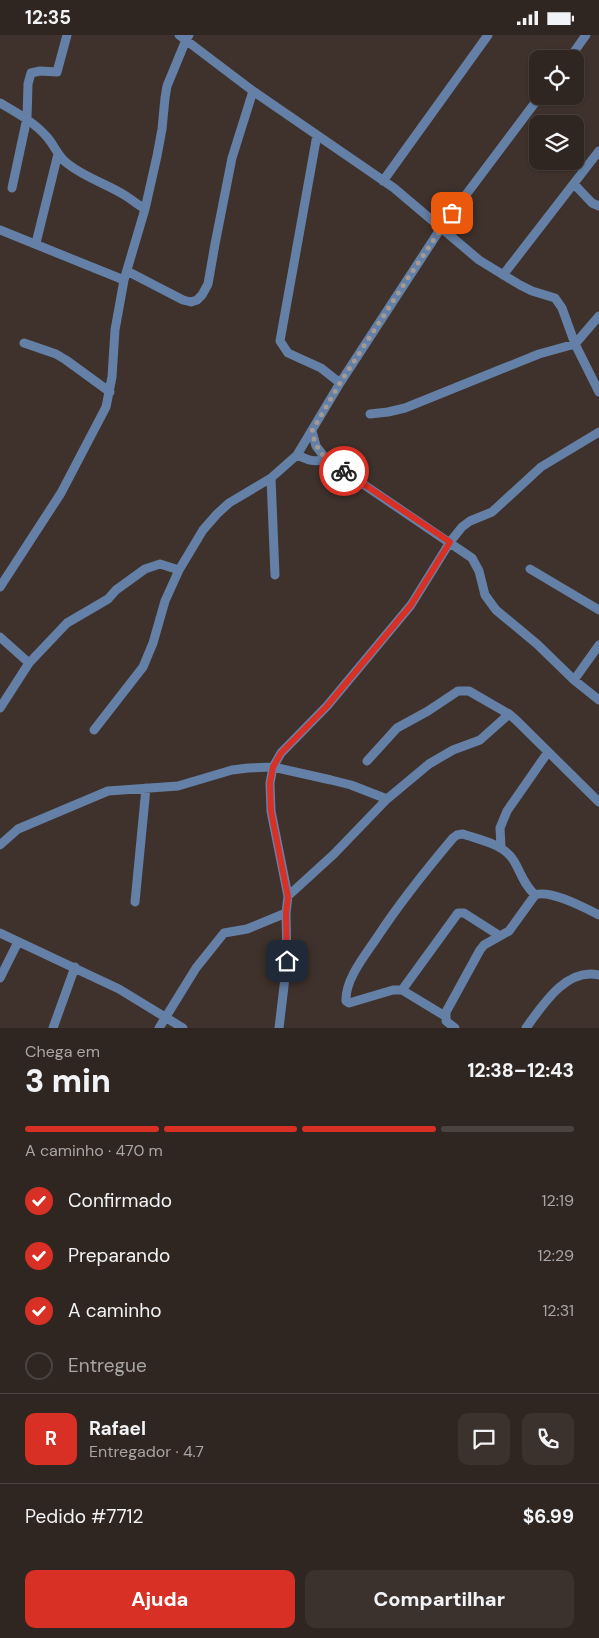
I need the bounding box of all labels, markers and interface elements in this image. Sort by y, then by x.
text: 12:35 [25,5,71,30]
map controls [529,50,584,170]
button: locate [529,50,584,105]
button: layers [529,115,584,170]
pin [431,192,473,234]
icon: bag [438,199,466,227]
courier [319,446,369,496]
icon: bike [330,457,358,485]
pin [266,940,308,982]
icon: home [273,947,301,975]
text: Chega em [25,1041,100,1062]
text: 12:38–12:43 [467,1058,574,1083]
text: 3 min [25,1060,111,1102]
text: A caminho · 470 m [25,1140,163,1161]
icon: check [25,1187,53,1215]
text: Confirmado [68,1188,172,1213]
text: 12:19 [542,1190,574,1211]
icon: check [25,1242,53,1270]
text: Preparando [68,1243,170,1268]
text: 12:29 [537,1245,574,1266]
icon: check [25,1297,53,1325]
text: A caminho [68,1298,161,1323]
text: 12:31 [542,1300,574,1321]
text: Entregue [68,1353,147,1378]
button: chat [458,1413,510,1465]
button: phone [522,1413,574,1465]
text: Rafael [89,1416,146,1441]
text: R [45,1426,57,1451]
text: Entregador · 4.7 [89,1441,204,1462]
text: Pedido #7712 [25,1504,143,1529]
text: $6.99 [523,1504,574,1529]
button: Ajuda [25,1570,295,1628]
button: Compartilhar [305,1570,574,1628]

